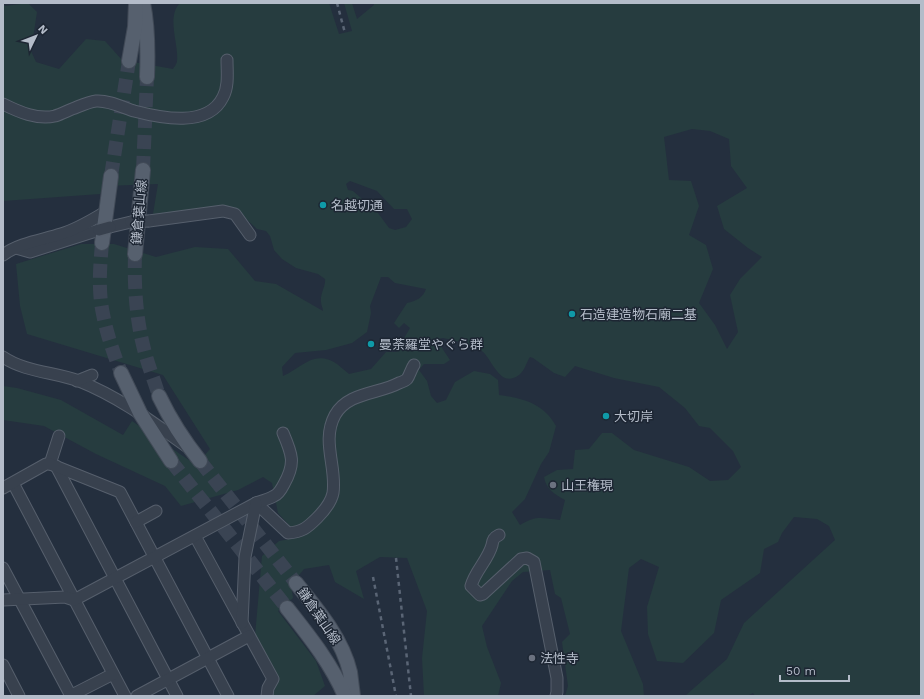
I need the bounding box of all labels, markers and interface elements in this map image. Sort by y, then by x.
north arrow [16,16,56,56]
text: N [35,22,50,37]
street label: 鎌倉葉山線 [129,179,149,245]
place label: 名越切通 [331,198,383,213]
marker: 名越切通 [318,200,328,210]
place label: 石造建造物石廟二基 [580,307,697,322]
marker: 石造建造物石廟二基 [567,309,577,319]
place label: 曼荼羅堂やぐら群 [379,337,483,352]
marker: 曼荼羅堂やぐら群 [366,339,376,349]
place label: 大切岸 [614,409,653,424]
marker: 大切岸 [601,411,611,421]
place label: 山王権現 [561,478,613,493]
marker: 山王権現 [548,480,558,490]
street label: 鎌倉葉山線 [295,585,343,647]
place label: 法性寺 [540,651,579,666]
marker: 法性寺 [527,653,537,663]
scale bar [780,657,849,683]
text: 50 m [786,664,816,678]

